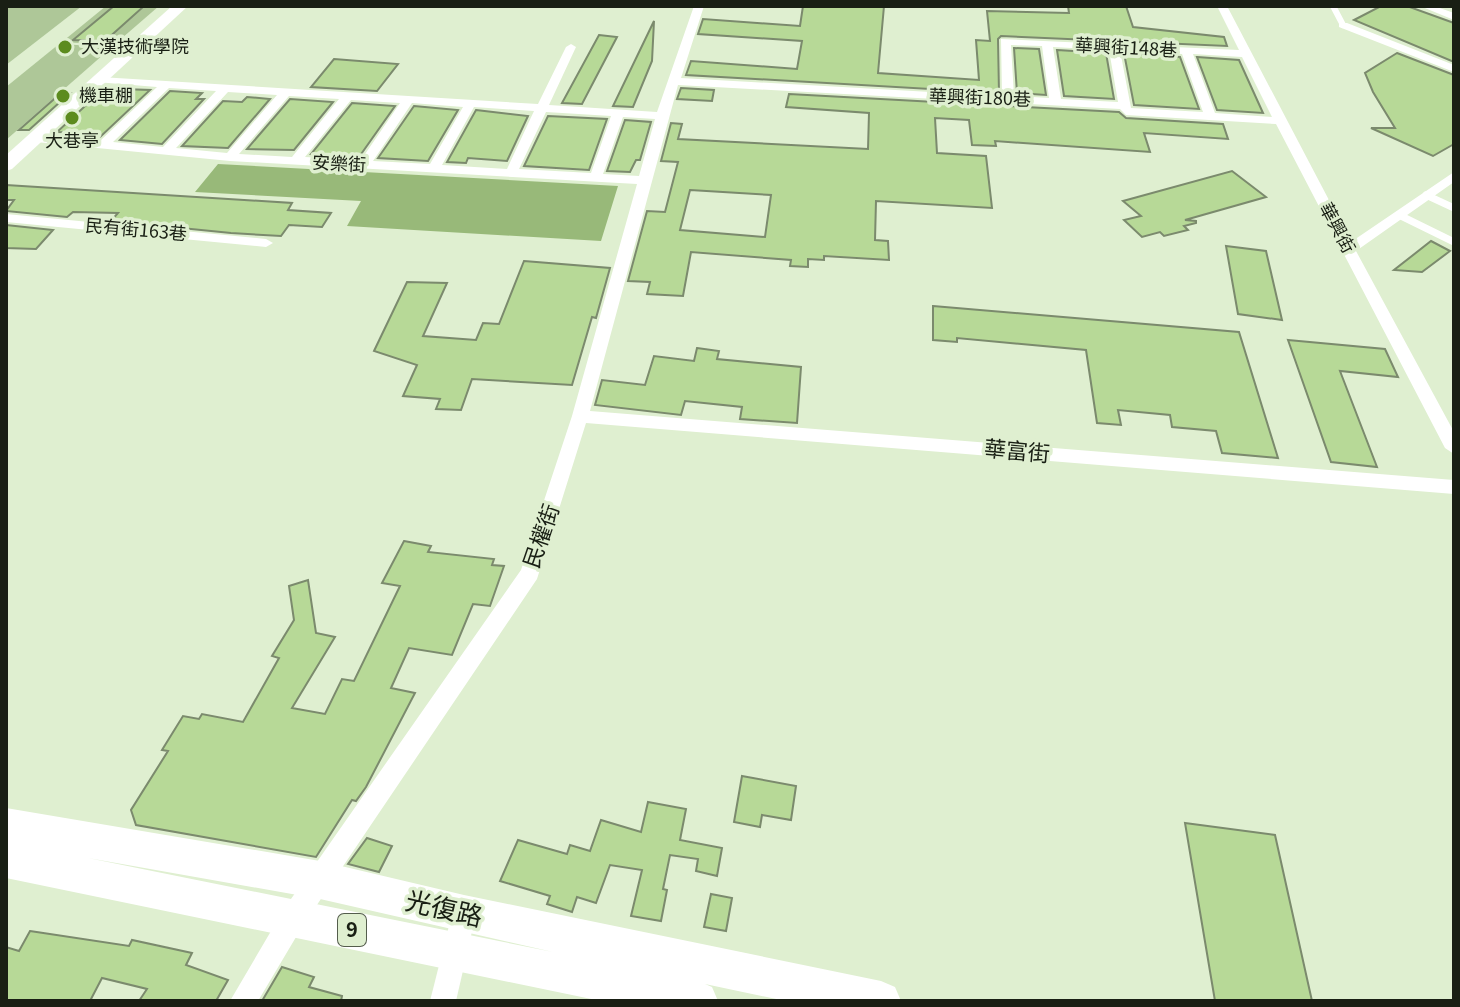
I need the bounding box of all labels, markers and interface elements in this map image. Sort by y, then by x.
street label: 華興街148巷 [1075,30,1178,62]
place label: 大漢技術學院 [81,32,189,58]
marker: 大漢技術學院 [56,38,74,56]
place label: 機車棚 [79,81,133,107]
street label: 華興街180巷 [929,81,1031,111]
marker: 機車棚 [54,87,72,105]
marker: 大巷亭 [63,109,81,127]
place label: 大巷亭 [45,126,99,152]
street label: 安樂街 [311,148,367,176]
street label: 華興街 [1315,197,1363,257]
street label: 民有街163巷 [84,211,188,245]
street label: 華富街 [983,430,1051,468]
street label: 民權街 [513,499,565,572]
street label: 光復路 [402,880,487,933]
road number: 9 [338,914,366,946]

